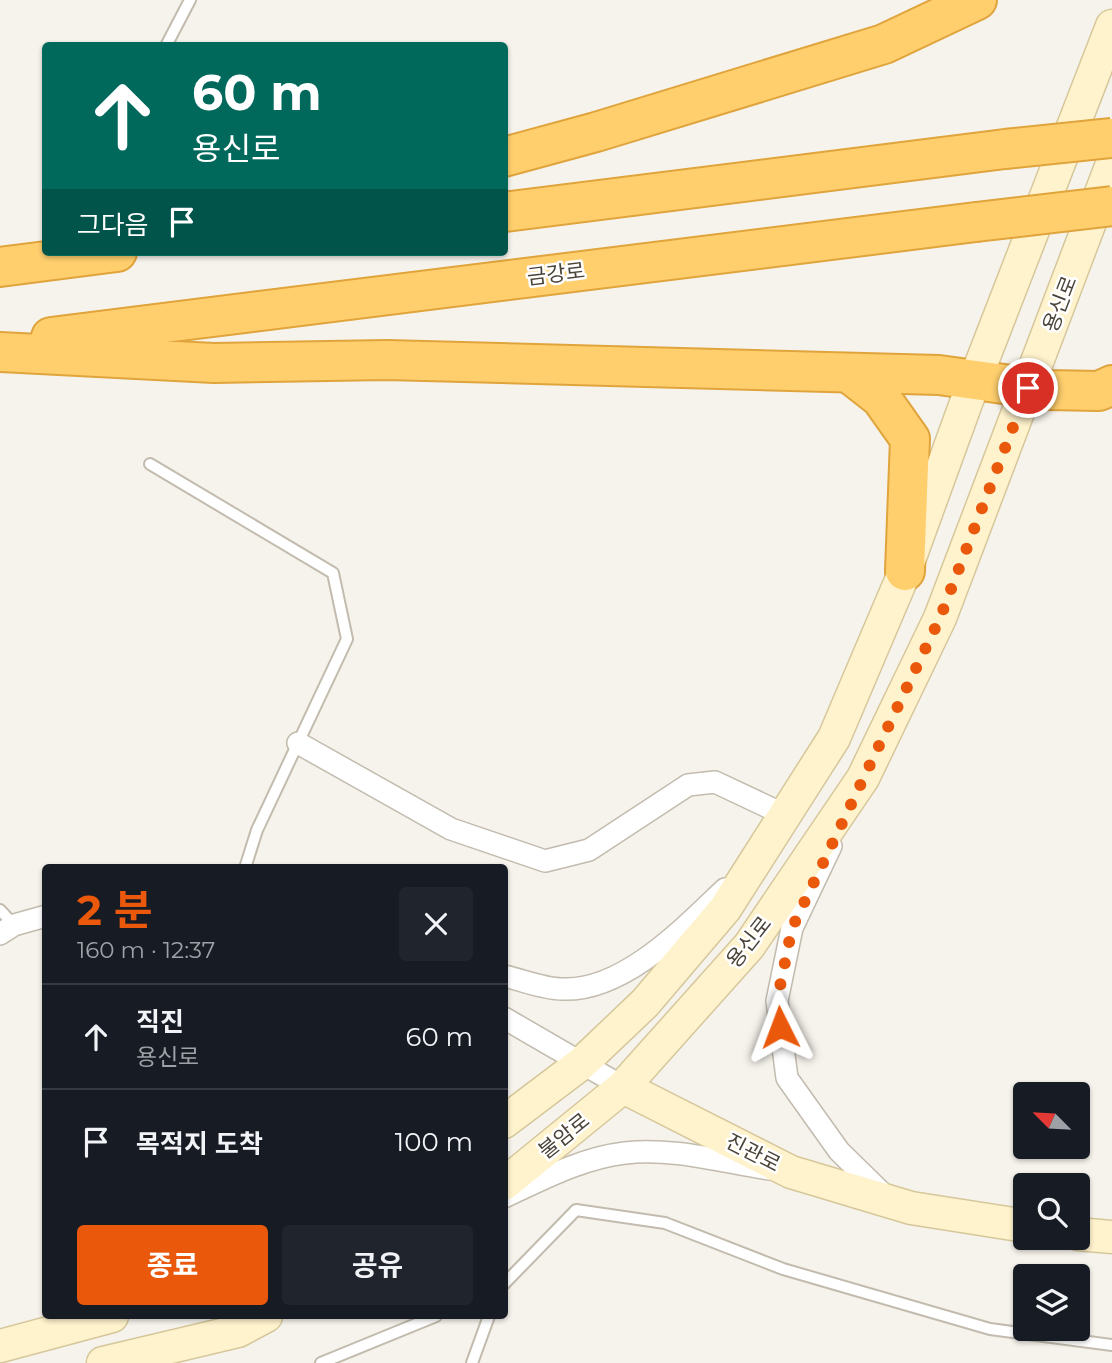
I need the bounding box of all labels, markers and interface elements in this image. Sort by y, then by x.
text: 60 m [192,63,322,122]
icon: ahead [77,70,168,161]
text: 용신로 [192,129,280,168]
icon: arrive [163,203,201,241]
text: 그다음 [77,209,149,241]
street label: 금강로 [526,258,586,289]
street label: 용신로 [1037,272,1082,335]
pin [998,358,1058,418]
icon: arrive [1009,369,1047,407]
text: 2 분 [77,884,152,936]
button: close [399,887,473,961]
street label: 용신로 [721,911,776,972]
text: 160 m · 12:37 [77,936,215,964]
position arrow [743,990,817,1064]
text: 직진 [136,1006,184,1038]
icon: ahead [77,1018,115,1056]
text: 60 m [406,1021,473,1053]
text: 용신로 [136,1043,199,1071]
north arrow [1013,1082,1090,1158]
map controls [1013,1082,1090,1341]
street label: 불암로 [533,1108,594,1164]
icon: arrive [77,1123,115,1161]
text: 100 m [395,1126,473,1158]
text: 목적지 도착 [136,1128,263,1160]
street label: 진관로 [722,1128,785,1177]
button: search [1013,1173,1090,1250]
button: 종료 [77,1225,268,1305]
button: 공유 [282,1225,473,1305]
button: layers [1013,1264,1090,1341]

